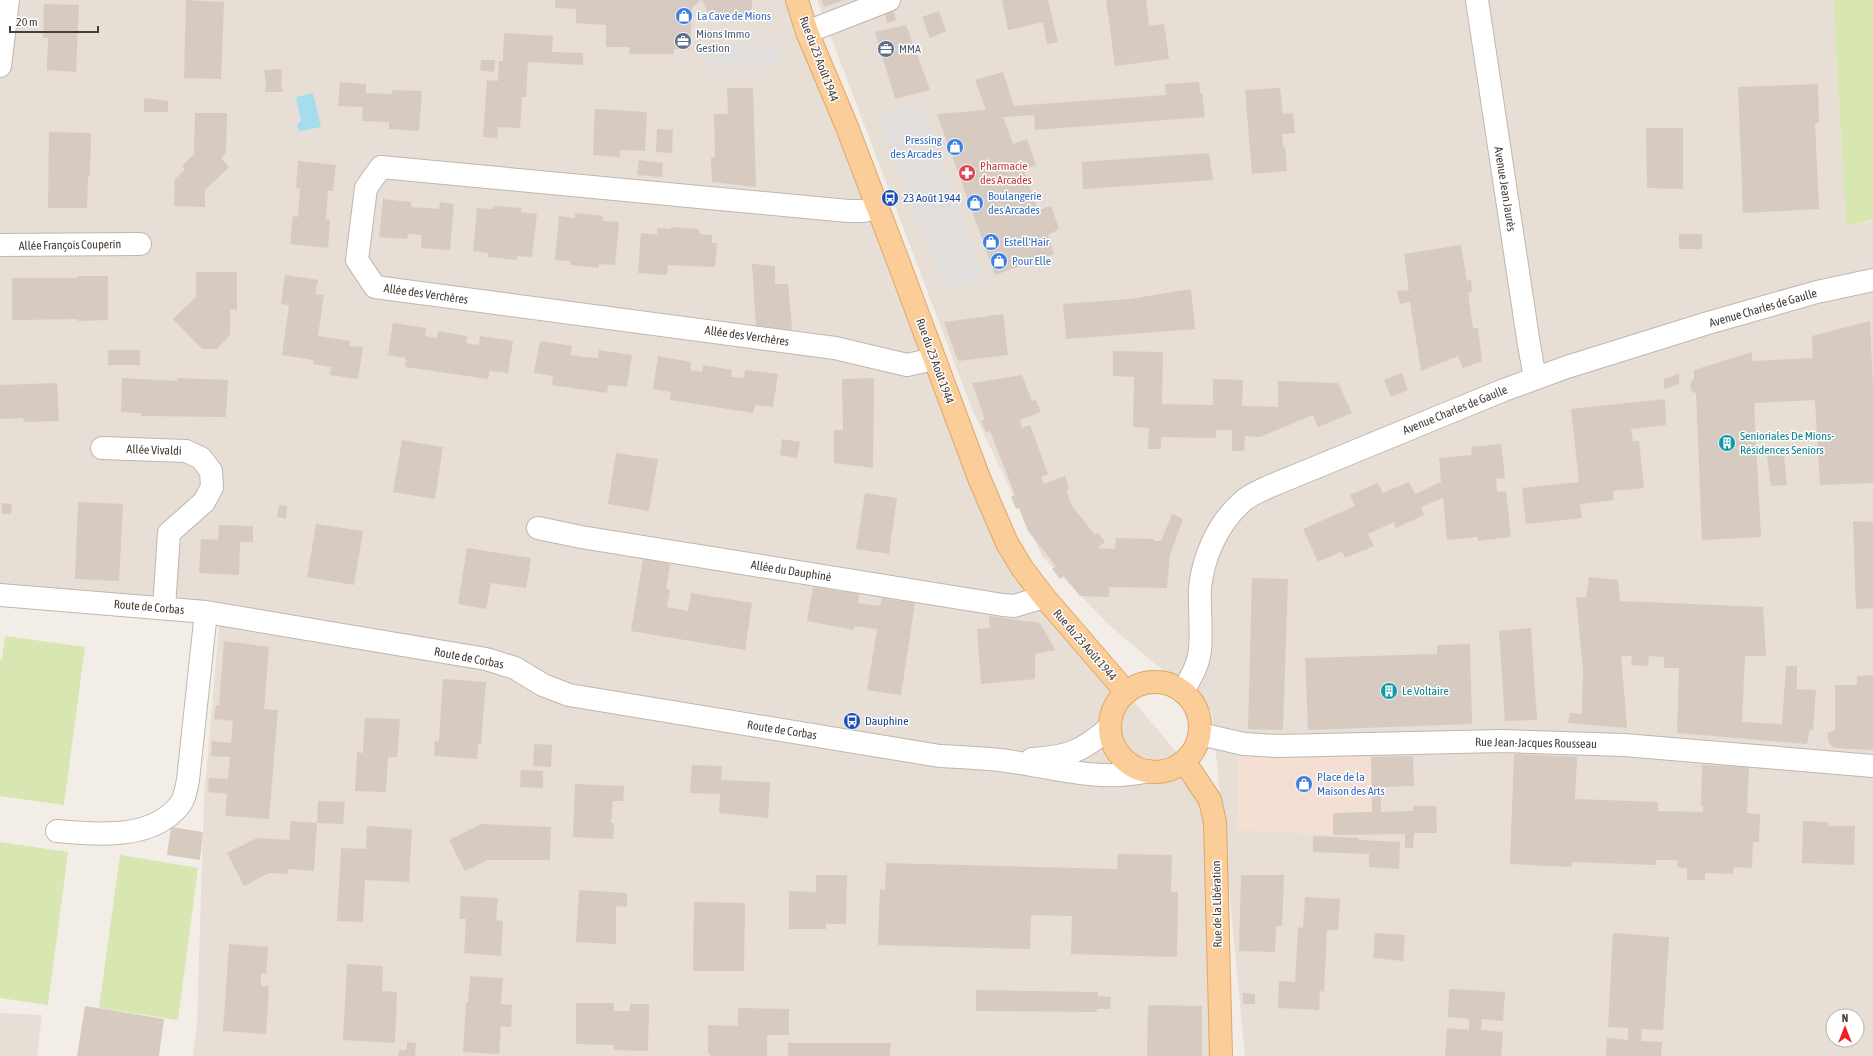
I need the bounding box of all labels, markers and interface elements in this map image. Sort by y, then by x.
shop icon: La Cave de Mions [674,6,694,26]
scale bar [10,8,98,34]
place label: La Cave de Mions [697,9,771,23]
text: 20 m [16,15,38,29]
street label: Rue du 23 Août 1944 [796,15,842,104]
place label: Mions Immo Gestion [696,27,750,55]
office icon: Mions Immo Gestion [673,31,693,51]
office icon: MMA [876,39,896,59]
place label: MMA [899,42,921,56]
place label: Pressing des Arcades [890,133,943,161]
shop icon: Pressing des Arcades [945,137,965,157]
street label: Avenue Jean Jaurès [1491,146,1519,232]
place label: Pharmacie des Arcades [980,159,1032,187]
pharmacy icon: Pharmacie des Arcades [957,163,977,183]
bus stop icon: 23 Août 1944 [880,188,900,208]
place label: Boulangerie des Arcades [988,189,1042,217]
place label: 23 Août 1944 [903,191,961,205]
shop icon: Boulangerie des Arcades [965,193,985,213]
shop icon: Estell'Hair [981,232,1001,252]
place label: Estell'Hair [1004,235,1050,249]
street label: Allée François Couperin [19,237,121,253]
shop icon: Pour Elle [989,251,1009,271]
place label: Pour Elle [1012,254,1051,268]
street label: Allée des Verchères [383,281,469,307]
street label: Avenue Charles de Gaulle [1707,286,1819,330]
street label: Rue du 23 Août 1944 [913,316,957,406]
street label: Allée des Verchères [704,323,790,349]
street label: Avenue Charles de Gaulle [1401,383,1509,437]
place label: Senioriales De Mions- Résidences Seniors [1740,429,1834,457]
building icon: Senioriales De Mions- Résidences Seniors [1717,433,1737,453]
street label: Allée Vivaldi [126,442,182,458]
street label: Allée du Dauphiné [750,558,832,584]
street label: Route de Corbas [113,597,185,617]
street label: Rue du 23 Août 1944 [1050,606,1120,684]
street label: Route de Corbas [433,644,505,672]
building icon: Le Voltaire [1379,681,1399,701]
place label: Le Voltaire [1402,684,1449,698]
bus stop icon: Dauphine [842,711,862,731]
place label: Dauphine [865,714,909,728]
street label: Route de Corbas [746,718,818,742]
street label: Rue Jean-Jacques Rousseau [1475,735,1597,751]
place label: Place de la Maison des Arts [1317,770,1385,798]
shop icon: Place de la Maison des Arts [1294,774,1314,794]
street label: Rue de la Libération [1209,860,1225,948]
north arrow [1825,1008,1865,1048]
text: N [1842,1012,1848,1024]

